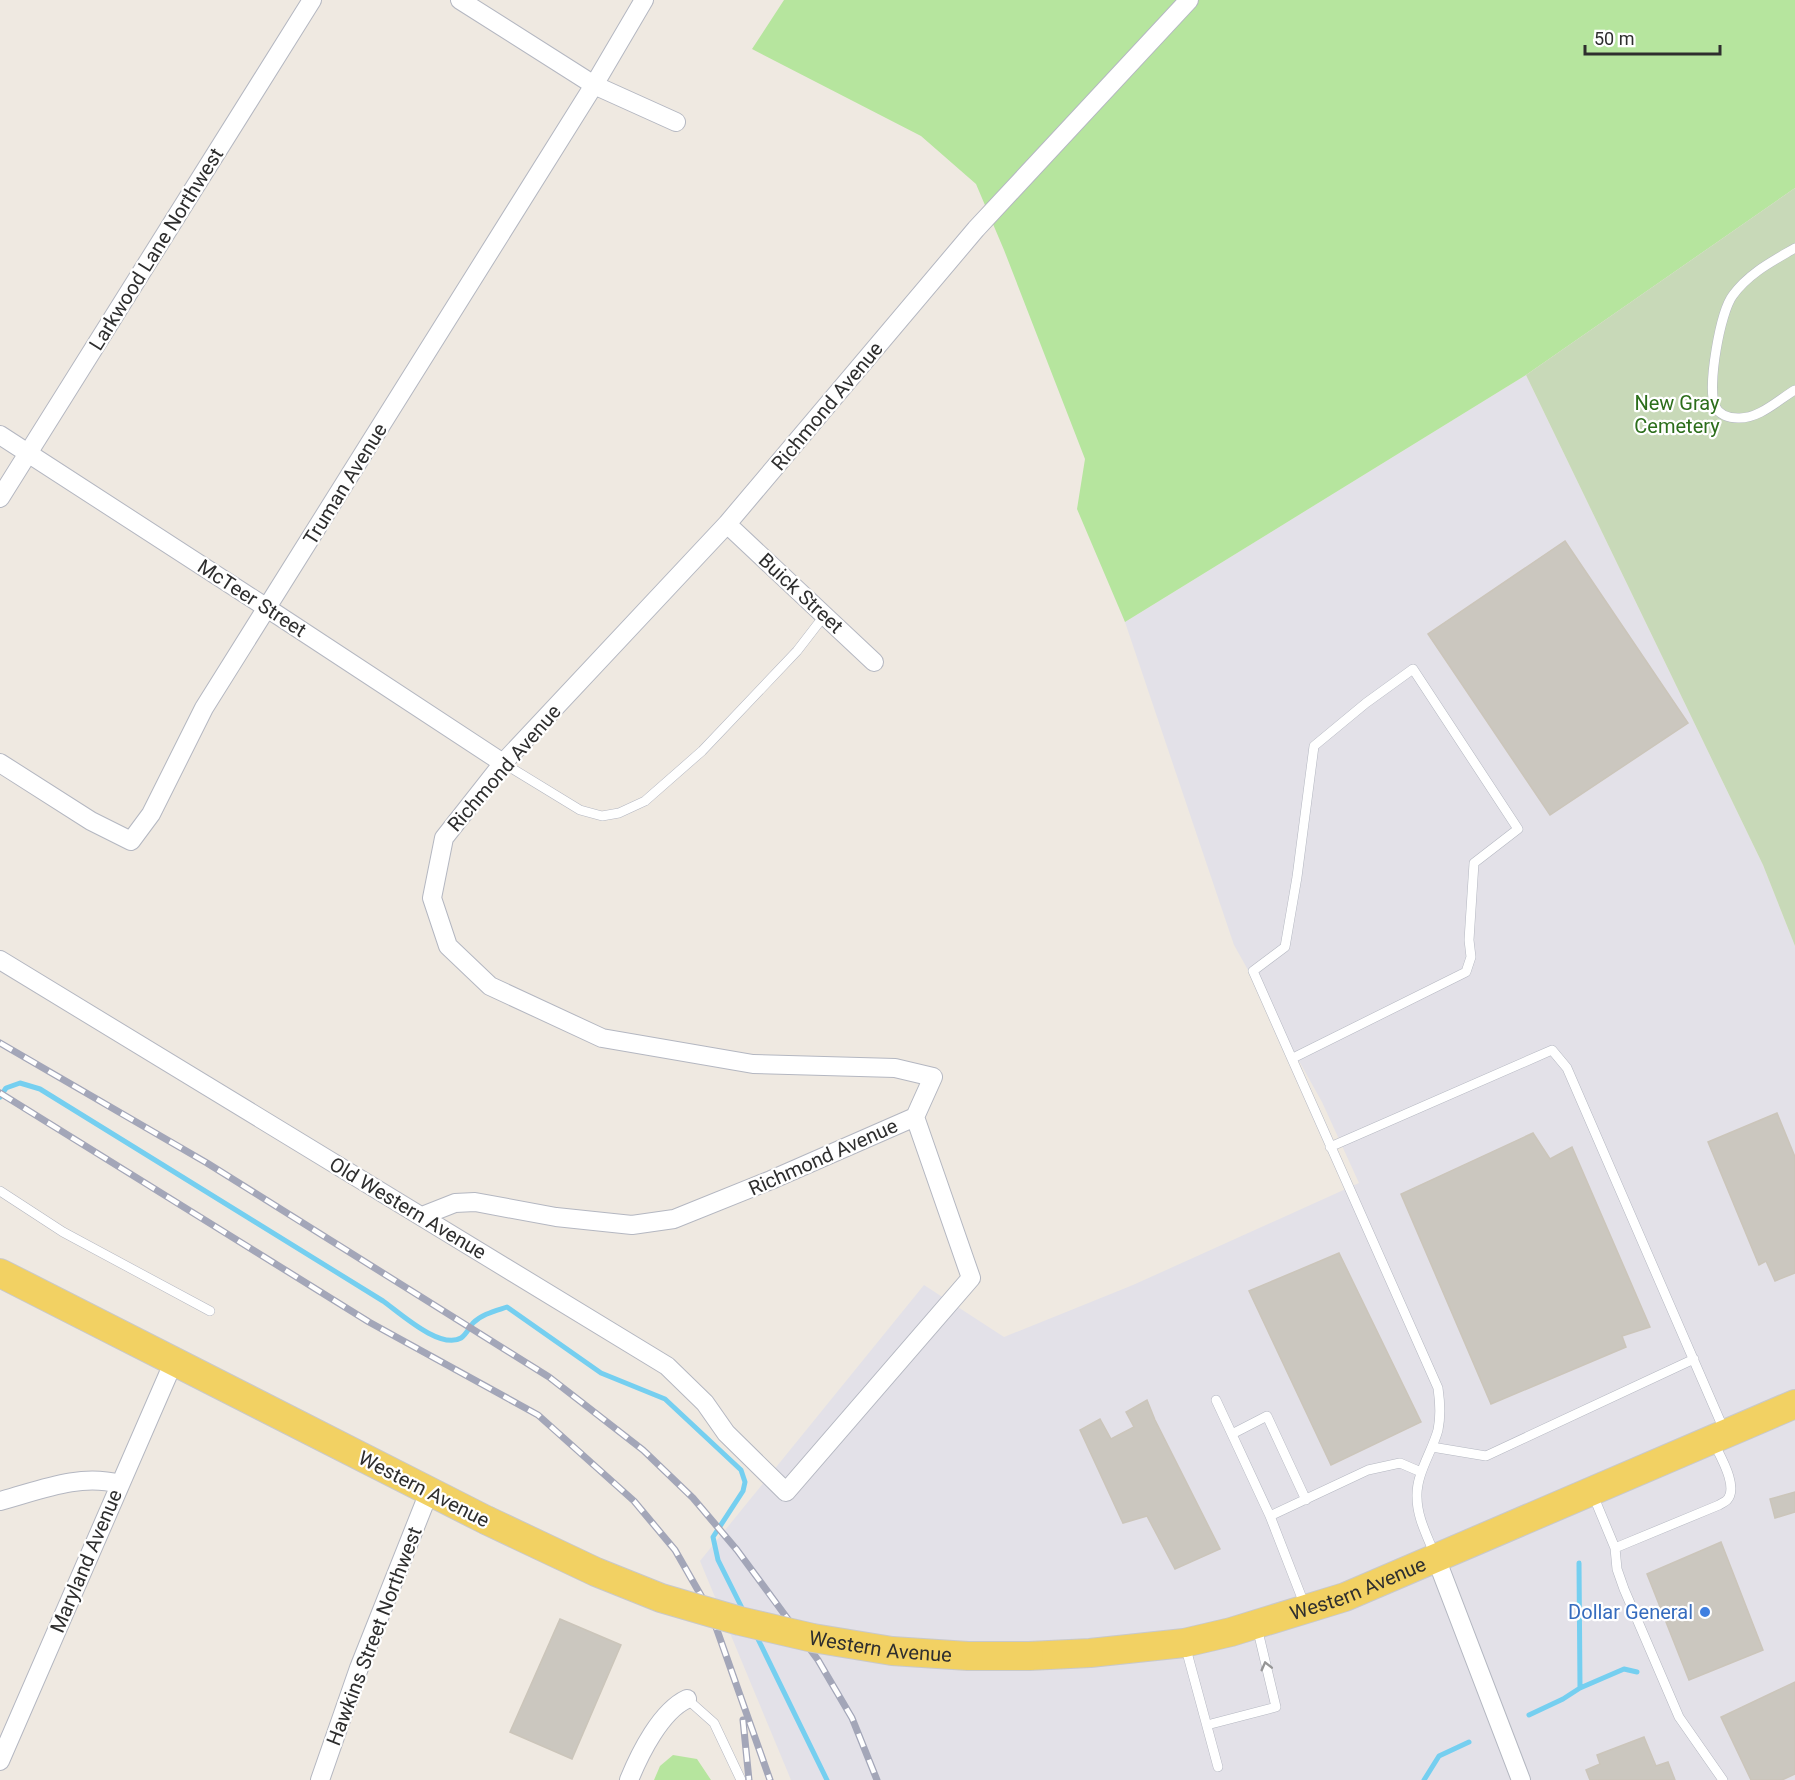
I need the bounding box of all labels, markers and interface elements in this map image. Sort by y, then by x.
scale bar [1585,18,1720,56]
text: 50 m [1594,28,1634,49]
street label: Larkwood Lane Northwest [84,143,228,355]
street label: Richmond Avenue [766,337,888,475]
park label: New Gray Cemetery [1634,391,1720,438]
street label: Truman Avenue [298,419,392,549]
street label: Buick Street [754,548,848,638]
street label: McTeer Street [193,554,311,642]
street label: Richmond Avenue [442,700,566,836]
street label: Richmond Avenue [745,1113,901,1201]
street label: Old Western Avenue [325,1152,491,1264]
street label: Western Avenue [355,1446,493,1532]
street label: Maryland Avenue [45,1486,127,1636]
street label: Hawkins Street Northwest [321,1523,427,1749]
street label: Western Avenue [1287,1552,1429,1625]
place label: Dollar General [1568,1600,1693,1624]
marker: Dollar General [1698,1605,1712,1619]
street label: Western Avenue [807,1626,953,1667]
one-way arrow [1261,1661,1274,1671]

